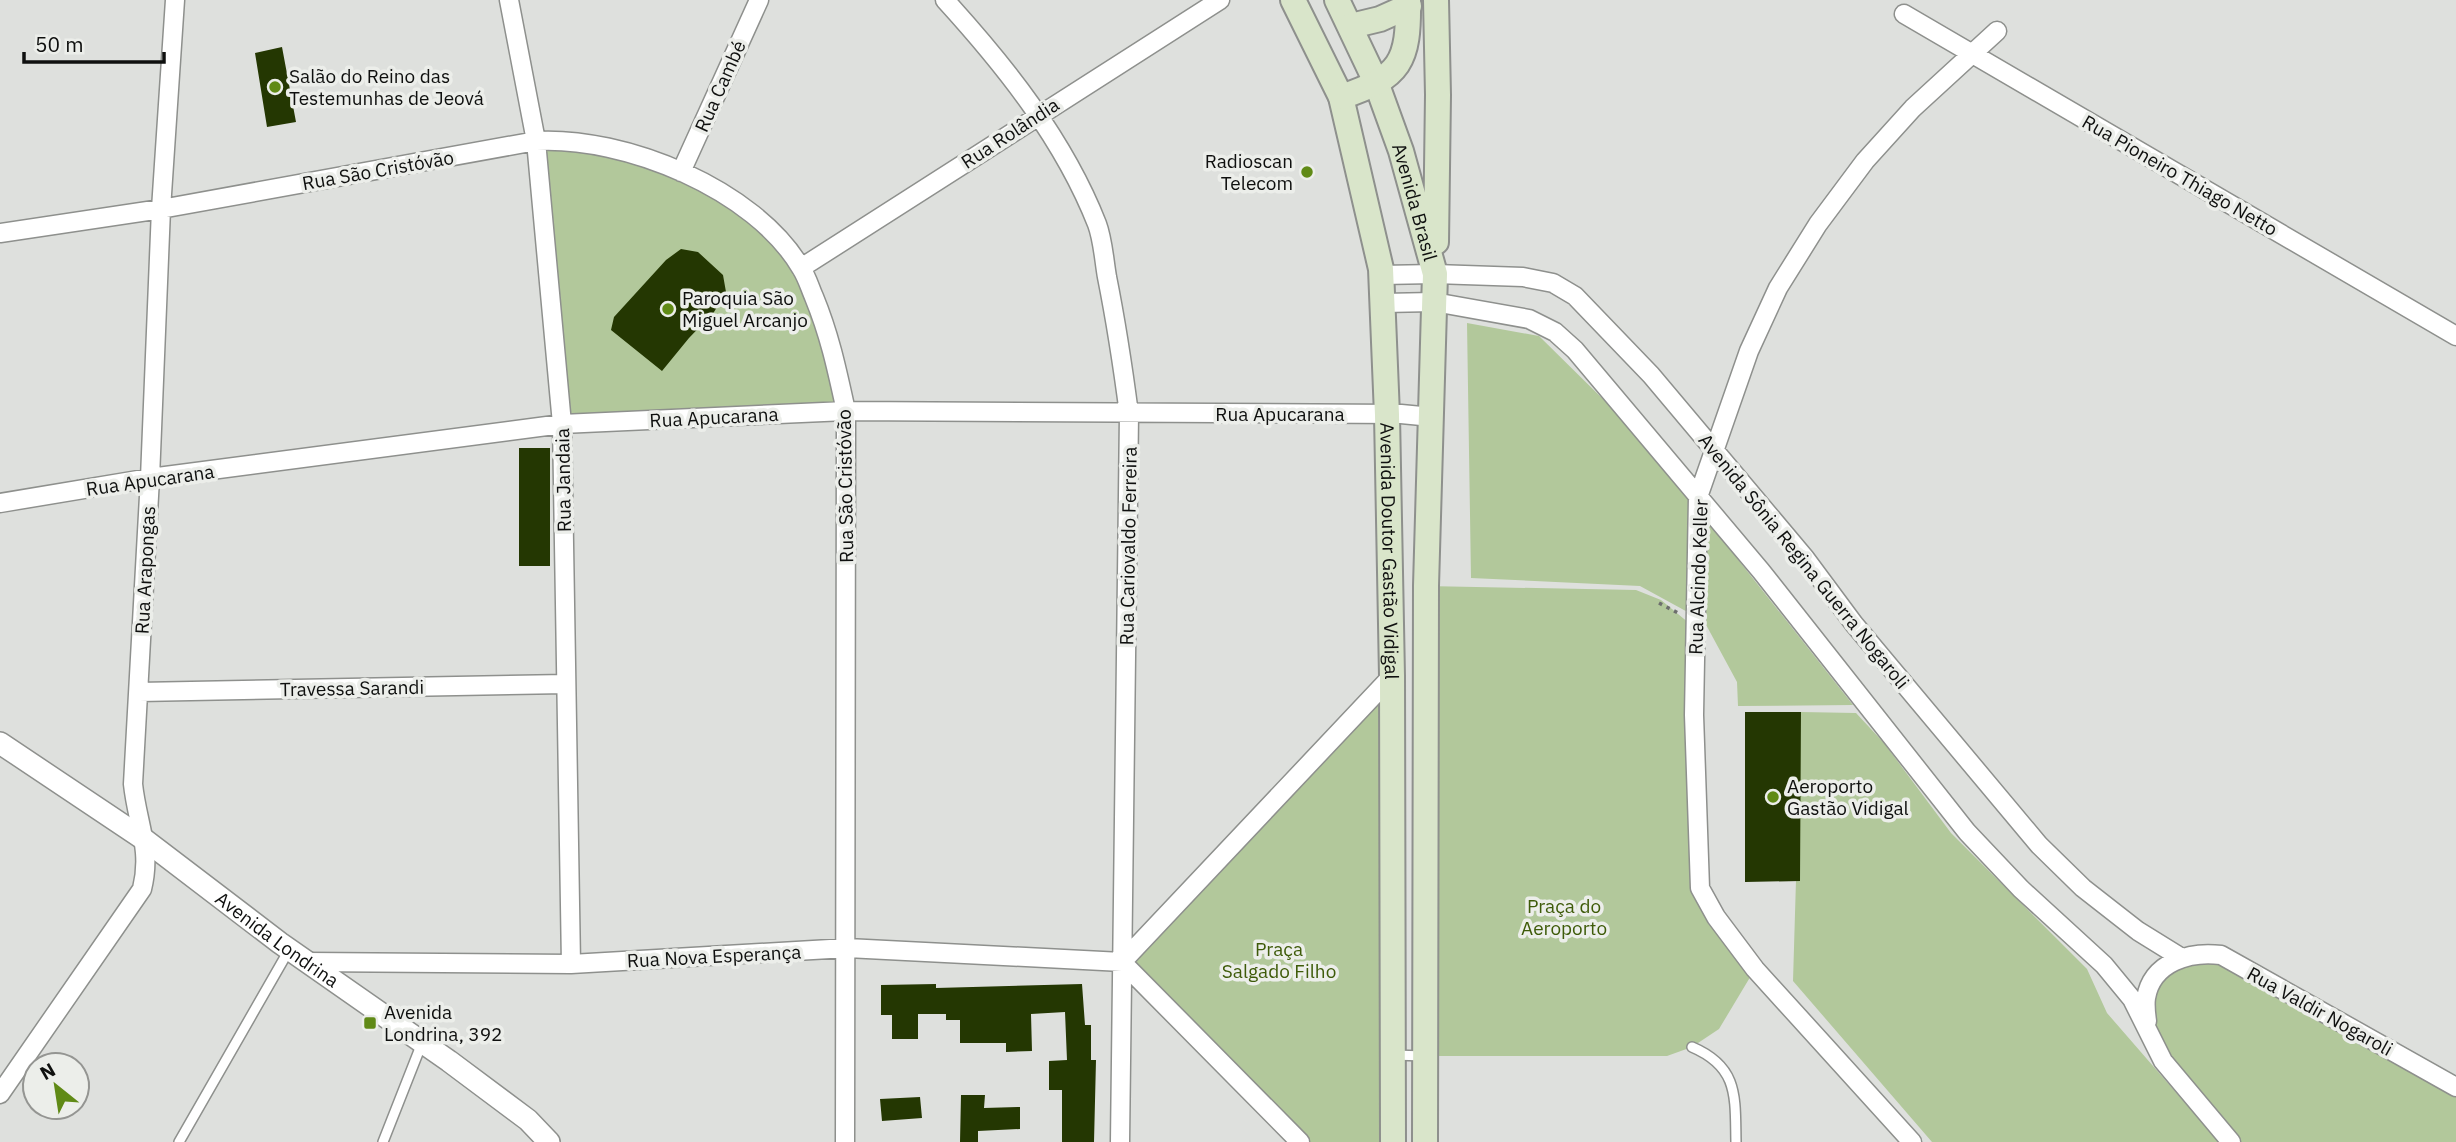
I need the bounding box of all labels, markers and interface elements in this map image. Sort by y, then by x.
scale bar [24,21,164,65]
text: 50 m [35,30,84,58]
street label: Rua Cambé [689,37,751,135]
place label: Salão do Reino das Testemunhas de Jeová [289,64,484,110]
marker: Salão do Reino das Testemunhas de Jeová [267,79,283,95]
street label: Rua Rolândia [956,92,1064,174]
street label: Rua Pioneiro Thiago Netto [2078,109,2282,241]
street label: Avenida Brasil [1387,140,1443,264]
street label: Rua São Cristóvão [300,145,456,195]
place label: Radioscan Telecom [1205,149,1293,195]
marker: Radioscan Telecom [1299,164,1315,180]
place label: Paroquia São Miguel Arcanjo [682,286,808,332]
marker: Paroquia São Miguel Arcanjo [660,301,676,317]
street label: Rua Apucarana [649,402,779,432]
street label: Rua Apucarana [1215,402,1345,426]
street label: Rua São Cristóvão [832,409,858,563]
street label: Avenida Doutor Gastão Vidigal [1375,422,1404,680]
street label: Rua Jandaia [550,428,576,532]
street label: Avenida Sônia Regina Guerra Nogaroli [1693,429,1915,693]
street label: Rua Cariovaldo Ferreira [1114,446,1142,646]
street label: Rua Apucarana [84,459,216,501]
street label: Rua Alcindo Keller [1683,499,1713,655]
street label: Rua Arapongas [130,505,160,635]
street label: Travessa Sarandi [280,675,424,701]
place label: Aeroporto Gastão Vidigal [1787,774,1909,820]
marker: Aeroporto Gastão Vidigal [1765,789,1781,805]
street label: Avenida Londrina [211,886,344,993]
park label: Praça do Aeroporto [1521,894,1607,940]
park label: Praça Salgado Filho [1222,937,1336,983]
street label: Rua Nova Esperança [626,939,802,973]
street label: Rua Valdir Nogaroli [2243,961,2397,1061]
place label: Avenida Londrina, 392 [384,1000,502,1046]
marker: Avenida Londrina, 392 [362,1015,378,1031]
north arrow [21,1051,91,1121]
text: N [36,1057,59,1085]

